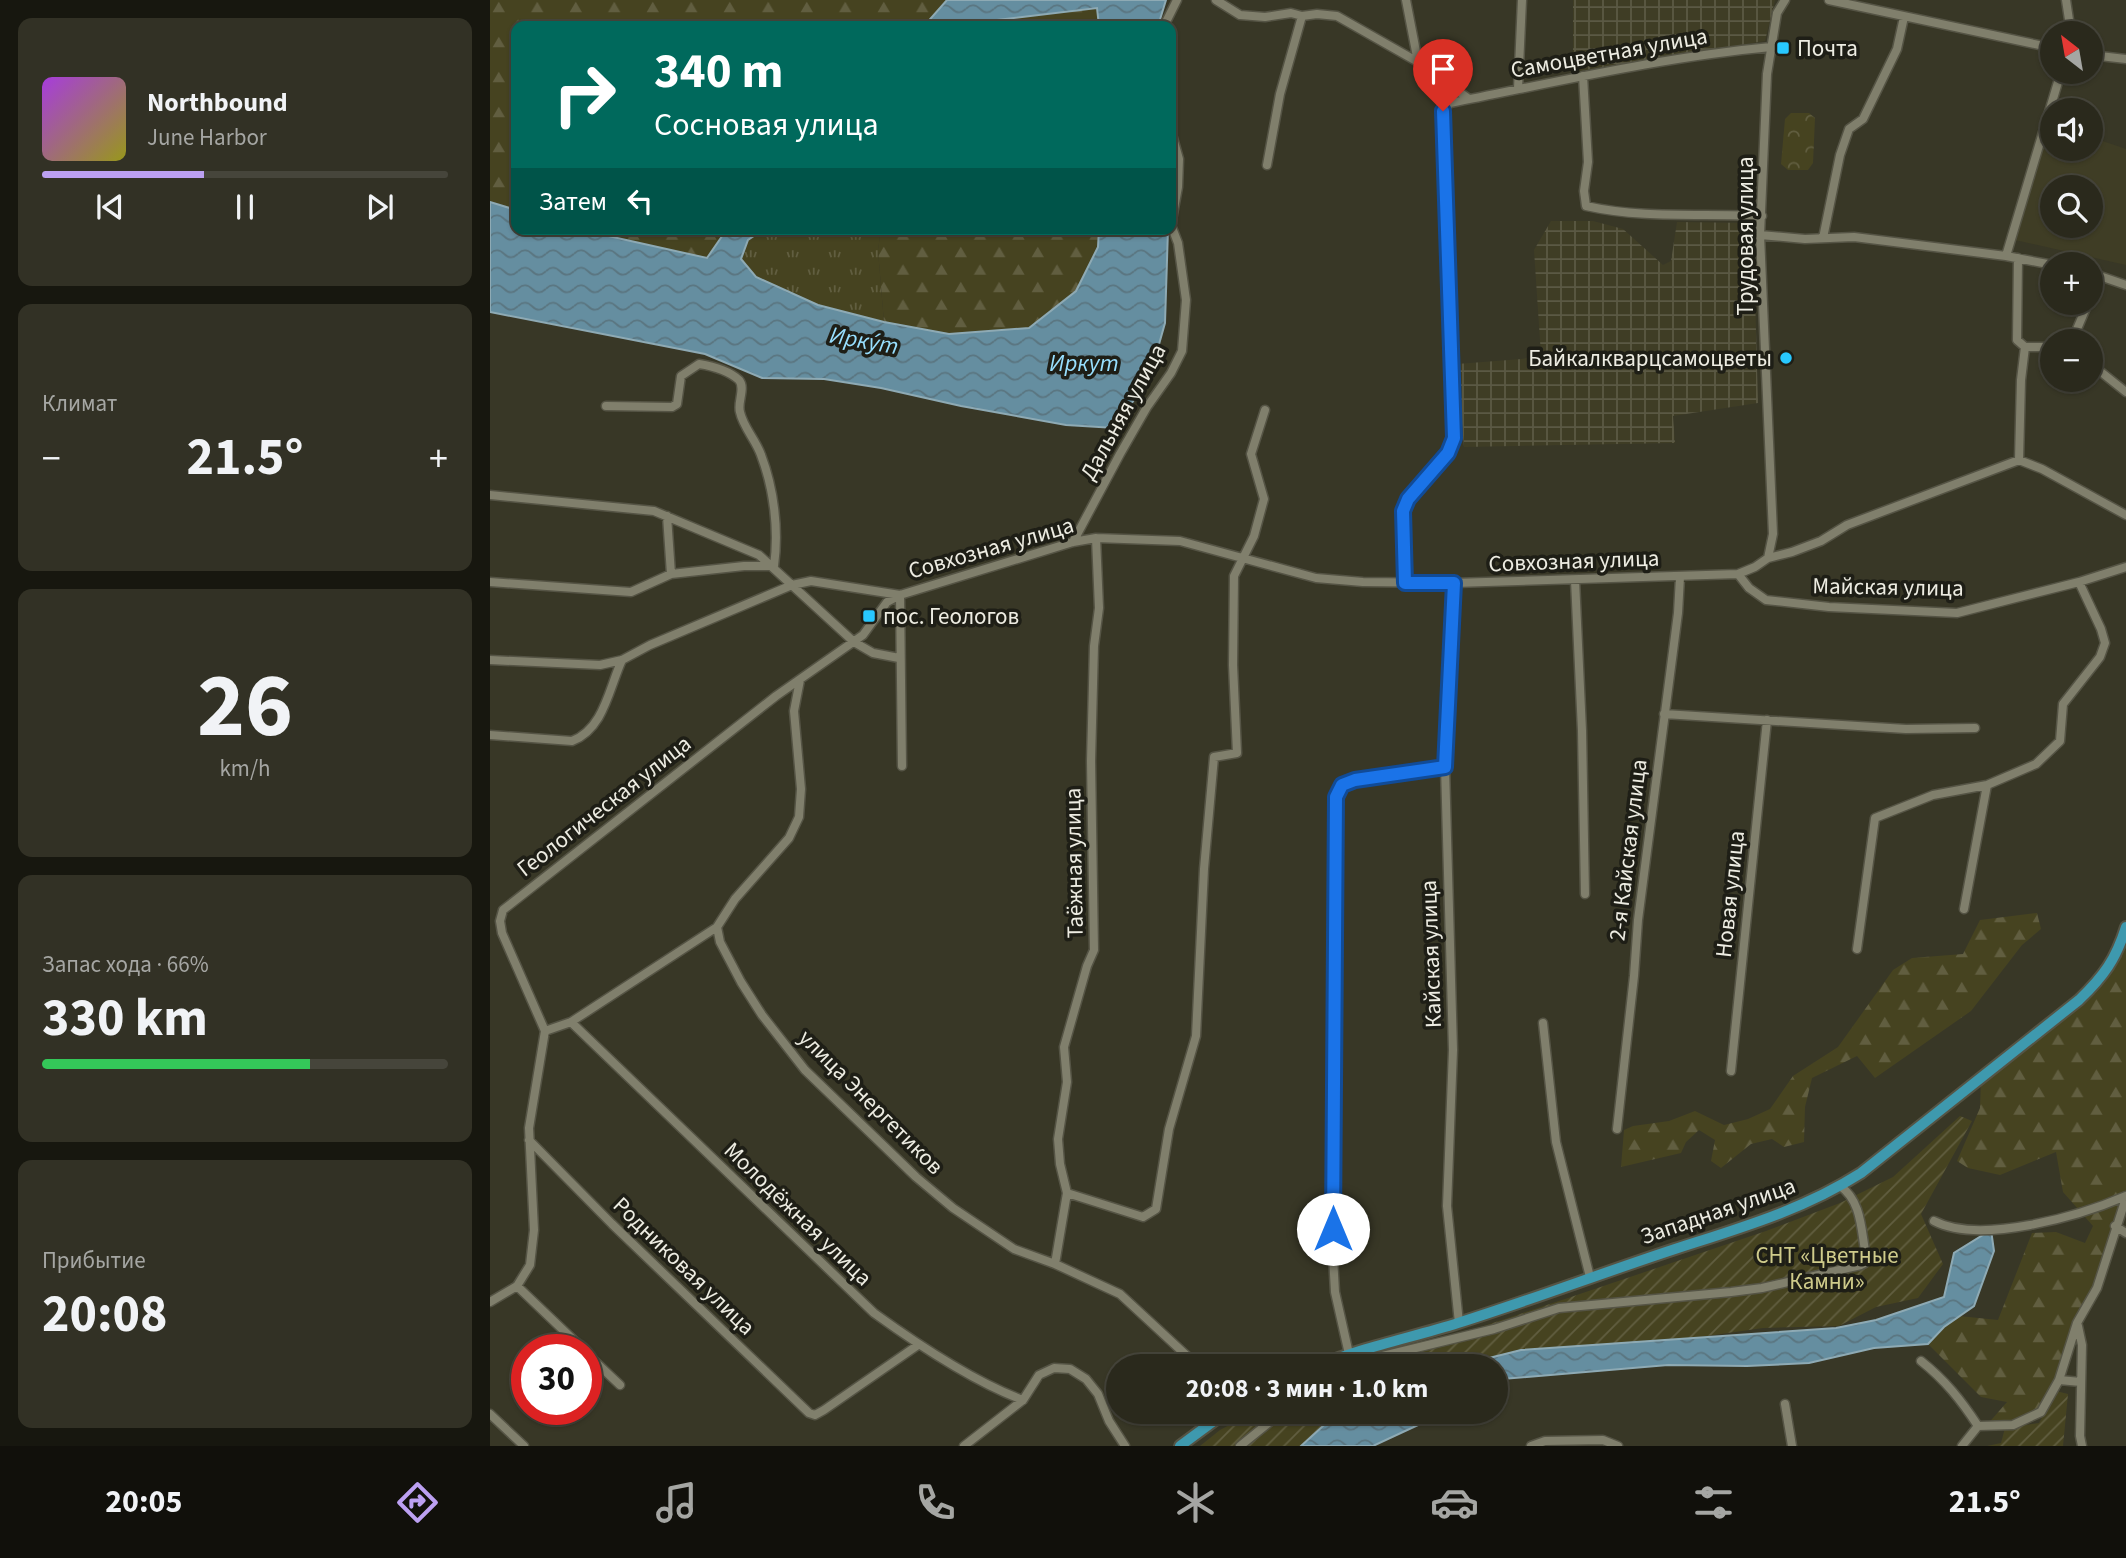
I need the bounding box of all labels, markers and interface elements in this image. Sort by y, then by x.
street label: Самоцветная улица [1508,19,1710,87]
north arrow [2040,21,2104,84]
map controls [2040,21,2103,392]
place label: Почта [1797,32,1858,65]
text: 340 m [654,37,783,107]
pin [1413,39,1473,111]
marker: Почта [1775,40,1791,56]
icon: right [539,49,630,140]
icon: arrive [1424,50,1462,88]
text: Northbound [147,84,288,121]
button: sound [2040,98,2103,161]
text: Сосновая улица [654,102,879,148]
text: June Harbor [147,121,267,154]
street label: Трудовая улица [1729,156,1762,316]
button: search [2040,175,2103,238]
icon: left [621,182,659,220]
text: Затем [539,183,607,220]
icon: previous [91,188,129,226]
icon: pause [226,188,264,226]
icon: next [361,188,399,226]
button: + [2040,252,2103,315]
water label: Ирку́т [827,318,901,364]
button: − [2040,329,2103,392]
street label: Дальняя улица [1072,338,1174,486]
place label: Байкалкварцсамоцветы [1528,342,1772,375]
water label: Иркут [1049,346,1119,381]
marker: Байкалкварцсамоцветы [1778,350,1794,366]
text: Климат [42,387,117,420]
text: 21.5° [187,421,303,495]
text: − [42,432,61,486]
text: + [429,432,448,486]
street label: Совхозная улица [904,509,1078,587]
street label: Совхозная улица [1488,542,1660,580]
street label: Майская улица [1812,569,1964,605]
place label: пос. Геологов [883,600,1019,633]
marker: пос. Геологов [861,608,877,624]
text: 26 [197,642,293,771]
street label: Геологическая улица [510,727,698,885]
text: km/h [219,752,271,785]
street label: 2-я Кайская улица [1600,757,1656,943]
street label: Таёжная улица [1056,787,1092,939]
street label: Новая улица [1707,829,1753,959]
street label: Кайская улица [1412,880,1450,1028]
text: Запас хода · 66% [42,948,209,981]
text: 330 km [42,982,208,1056]
street label: улица Энергетиков [791,1022,951,1182]
street label: Молодёжная улица [717,1135,879,1293]
street label: Западная улица [1636,1169,1800,1253]
street label: Родниковая улица [605,1189,763,1343]
position arrow [1296,1192,1370,1266]
park label: СНТ «Цветные Камни» [1755,1239,1899,1298]
text: Прибытие [42,1244,146,1277]
text: 20:08 [42,1278,167,1352]
speed limit sign: 30 [511,1334,602,1425]
text: 20:08 · 3 мин · 1.0 km [1186,1370,1428,1407]
icon: directions [393,1478,442,1527]
icon: music [652,1478,701,1527]
icon: phone [911,1478,960,1527]
icon: climate [1171,1478,1220,1527]
icon: car [1430,1478,1479,1527]
icon: filters [1689,1478,1738,1527]
text: 20:05 [105,1479,182,1525]
text: 21.5° [1949,1479,2021,1525]

